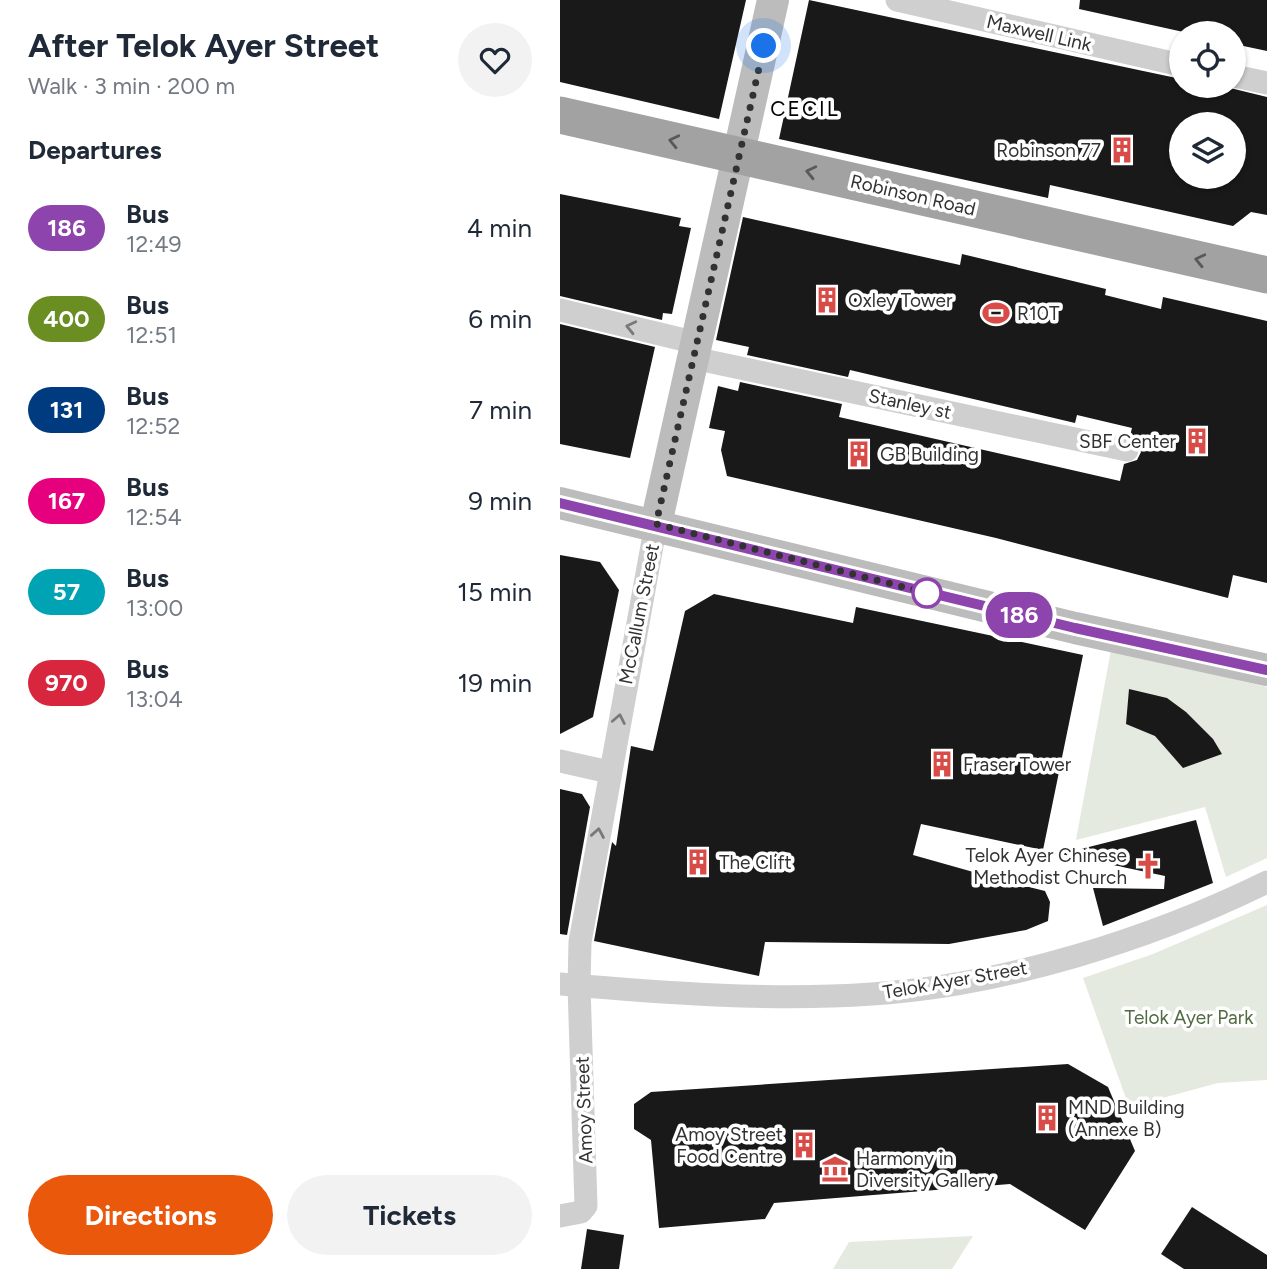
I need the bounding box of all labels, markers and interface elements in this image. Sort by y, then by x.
street label: Maxwell Link [984,10,1094,56]
map controls [1169,21,1246,189]
button: locate [1169,21,1246,98]
button: heart [458,23,532,97]
text: After Telok Ayer Street [28,26,379,65]
your location [746,28,781,63]
text: Walk · 3 min · 200 m [28,72,235,100]
district label: CECIL [770,96,840,121]
button: layers [1169,112,1246,189]
text: Departures [28,134,162,166]
one-way arrow [668,135,680,149]
building icon: Robinson 77 [1107,135,1137,165]
place label: Robinson 77 [996,139,1101,162]
one-way arrow [805,166,817,181]
street label: Robinson Road [848,169,978,221]
text: Bus [126,198,169,230]
text: 4 min [467,212,532,244]
text: 186 [47,213,86,242]
text: 12:49 [126,230,181,258]
one-way arrow [1194,254,1206,269]
building icon: Oxley Tower [812,285,842,315]
text: Bus [126,289,169,321]
place label: Oxley Tower [848,289,953,312]
sports icon: R10T [981,298,1011,328]
place label: R10T [1017,302,1060,325]
text: 6 min [468,303,532,335]
text: 400 [43,304,90,333]
one-way arrow [625,320,637,335]
text: 12:51 [126,321,177,349]
text: Bus [126,380,169,412]
street label: Stanley st [866,384,954,424]
text: 7 min [469,394,532,426]
text: 131 [50,395,83,424]
text: 12:52 [126,412,180,440]
building icon: SBF Center [1182,426,1212,456]
place label: SBF Center [1079,430,1177,453]
building icon: GB Building [844,439,874,469]
place label: GB Building [880,443,979,466]
text: Bus [126,471,169,503]
text: 9 min [468,485,532,517]
text: 167 [48,486,85,515]
text: 12:54 [126,503,182,531]
street label: McCallum Street [614,542,664,686]
text: Bus [126,562,169,594]
text: 15 min [457,576,532,608]
text: 57 [53,577,80,606]
unlabelled marker [912,578,942,608]
line badge: 186 [979,592,1059,638]
text: 13:00 [126,594,183,622]
text: 186 [1000,600,1038,629]
text: Bus [126,653,169,685]
text: 19 min [457,667,532,699]
text: 970 [45,668,88,697]
text: 13:04 [126,685,183,713]
one-way arrow [611,713,626,725]
building icon: Fraser Tower [927,749,957,779]
place label: Fraser Tower [963,753,1072,776]
one-way arrow [590,827,605,839]
place label: Telok Ayer Chinese Methodist Church [965,844,1127,889]
building icon: The Clift [683,847,713,877]
place label: The Clift [719,851,792,874]
church icon: Telok Ayer Chinese Methodist Church [1133,851,1163,881]
street label: Telok Ayer Street [881,956,1029,1004]
park label: Telok Ayer Park [1125,1006,1254,1029]
street label: Amoy Street [571,1056,597,1164]
place label: MND Building (Annexe B) [1068,1096,1185,1141]
building icon: MND Building (Annexe B) [1032,1103,1062,1133]
place label: Amoy Street Food Centre [675,1123,783,1168]
building icon: Amoy Street Food Centre [789,1130,819,1160]
place label: Harmony in Diversity Gallery [856,1147,994,1192]
museum icon: Harmony in Diversity Gallery [820,1154,850,1184]
button: Directions [28,1175,273,1255]
button: Tickets [287,1175,532,1255]

